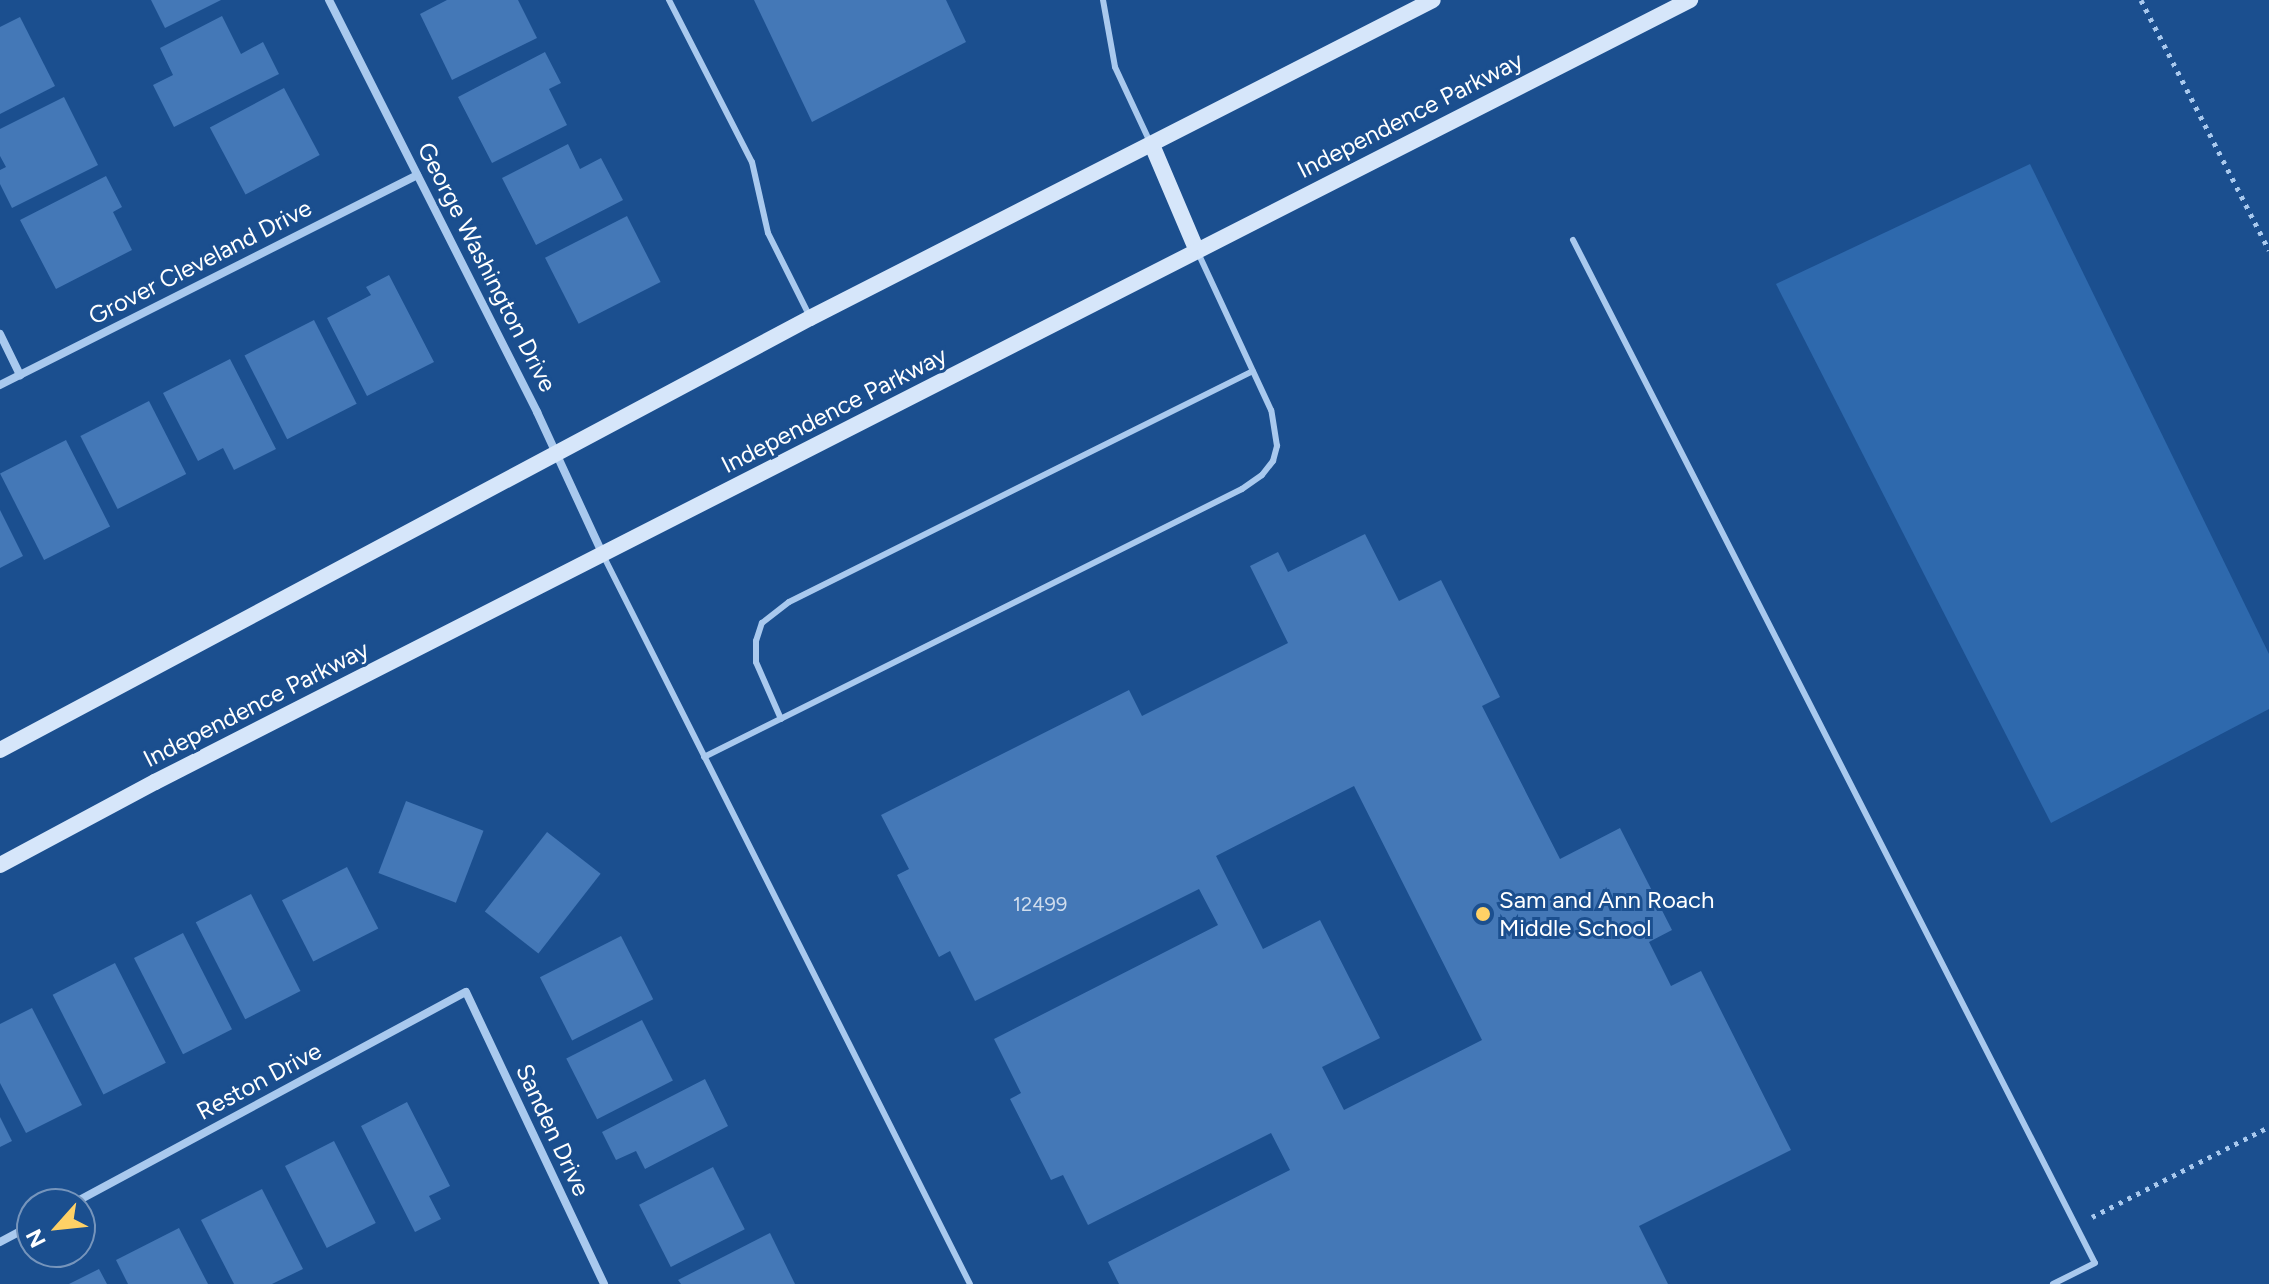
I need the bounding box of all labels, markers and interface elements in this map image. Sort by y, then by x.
street label: Independence Parkway [1292,46,1528,184]
street label: George Washington Drive [411,137,563,397]
street label: Grover Cleveland Drive [84,193,316,331]
street label: Independence Parkway [716,341,952,479]
street label: Independence Parkway [138,635,374,773]
place label: Sam and Ann Roach Middle School [1499,886,1714,942]
house number: 12499 [1013,892,1067,916]
marker: Sam and Ann Roach Middle School [1474,905,1492,923]
street label: Reston Drive [192,1036,326,1126]
street label: Sanden Drive [510,1059,596,1201]
north arrow [16,1188,96,1268]
text: N [20,1225,52,1252]

